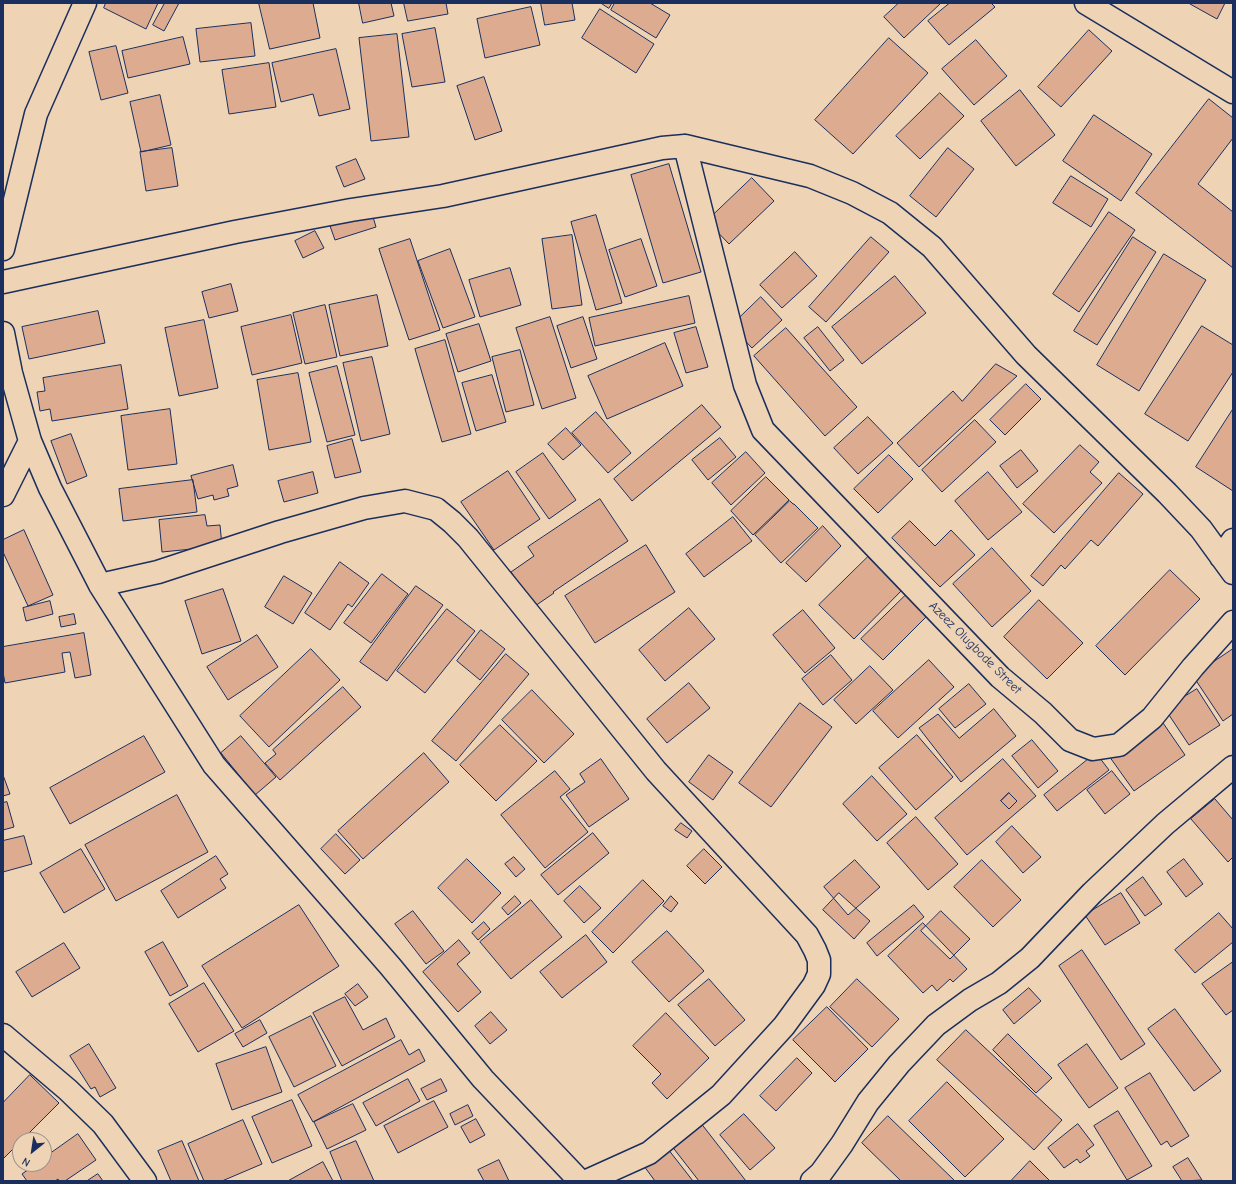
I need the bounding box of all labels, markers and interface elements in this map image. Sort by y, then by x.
street label: Azeez Olugbode Street [925,598,1025,698]
north arrow [12,1132,52,1172]
text: N [20,1155,33,1169]

